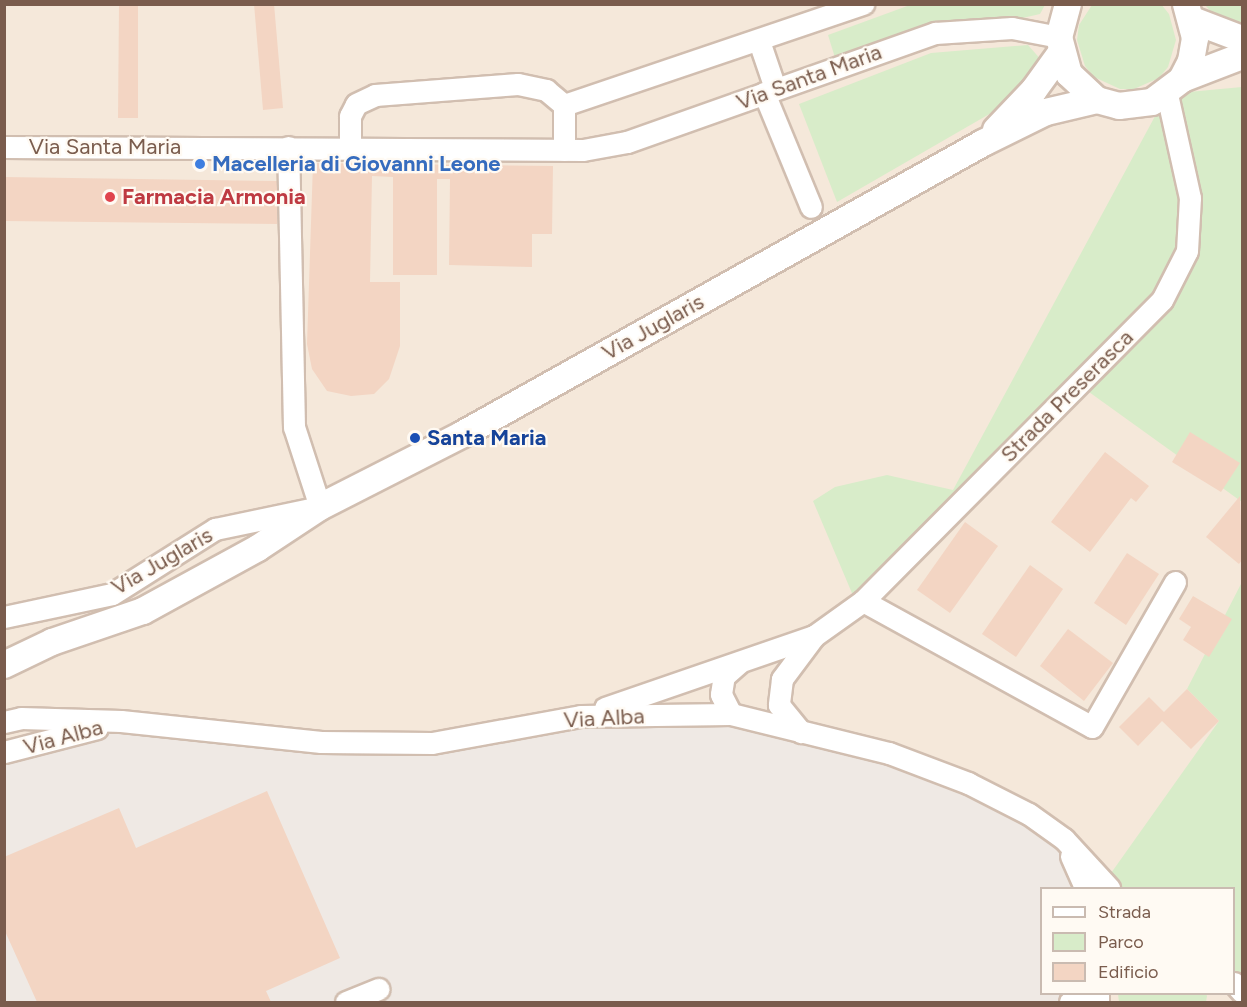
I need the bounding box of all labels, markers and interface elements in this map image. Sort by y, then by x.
street label: Via Santa Maria [733,39,885,115]
street label: Via Santa Maria [29,134,181,160]
place label: Macelleria di Giovanni Leone [212,151,500,177]
marker: Macelleria di Giovanni Leone [193,157,207,171]
place label: Farmacia Armonia [122,184,306,210]
marker: Farmacia Armonia [103,190,117,204]
street label: Via Juglaris [597,288,709,366]
street label: Strada Preserasca [995,324,1139,468]
place label: Santa Maria [427,425,547,451]
marker: Santa Maria [408,431,422,445]
street label: Via Juglaris [107,521,217,601]
street label: Via Alba [563,703,645,733]
street label: Via Alba [21,714,105,760]
legend [1040,887,1235,995]
text: Strada [1098,901,1151,923]
text: Parco [1098,931,1144,953]
text: Edificio [1098,961,1159,983]

